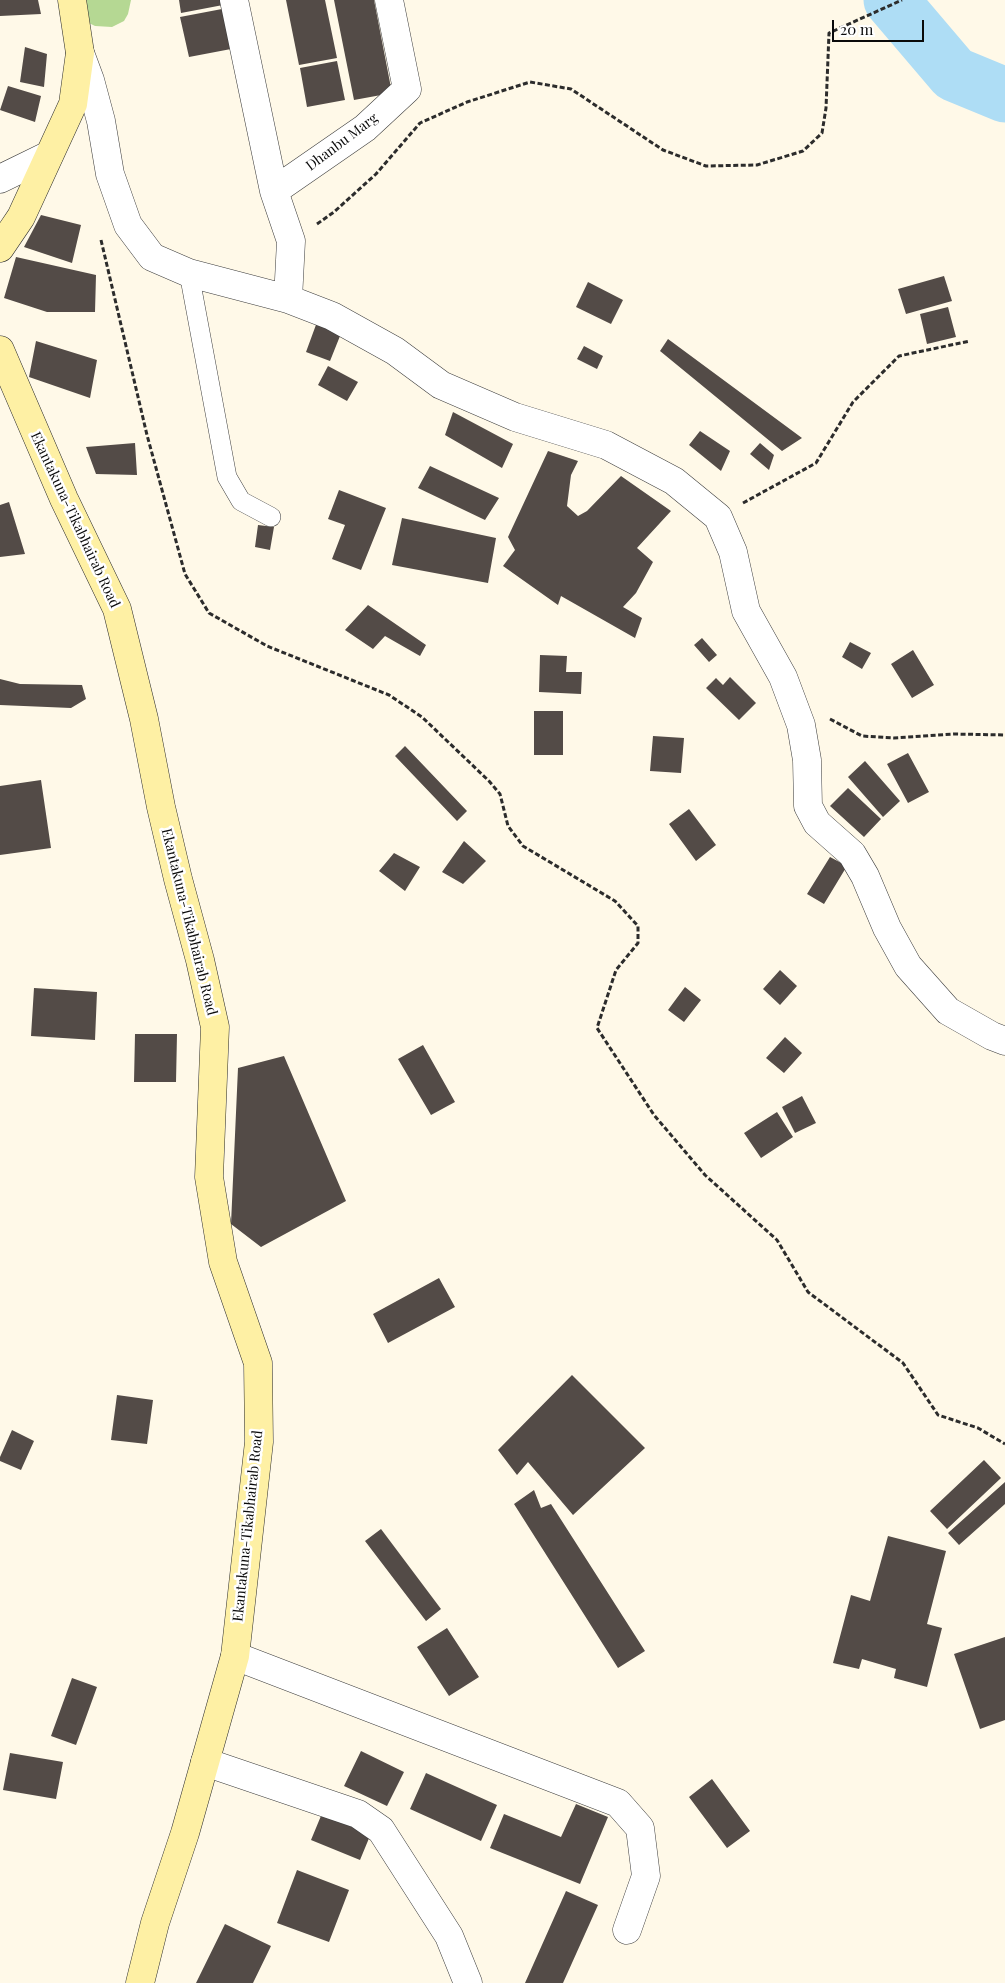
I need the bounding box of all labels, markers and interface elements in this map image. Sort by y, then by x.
scale bar [835,10,928,42]
text: 20 m [840,19,873,39]
street label: Dhanbu Marg [303,109,381,175]
street label: Ekantakuna-Tikabhairab Road [27,429,123,611]
street label: Ekantakuna-Tikabhairab Road [158,827,220,1017]
street label: Ekantakuna-Tikabhairab Road [230,1430,266,1622]

